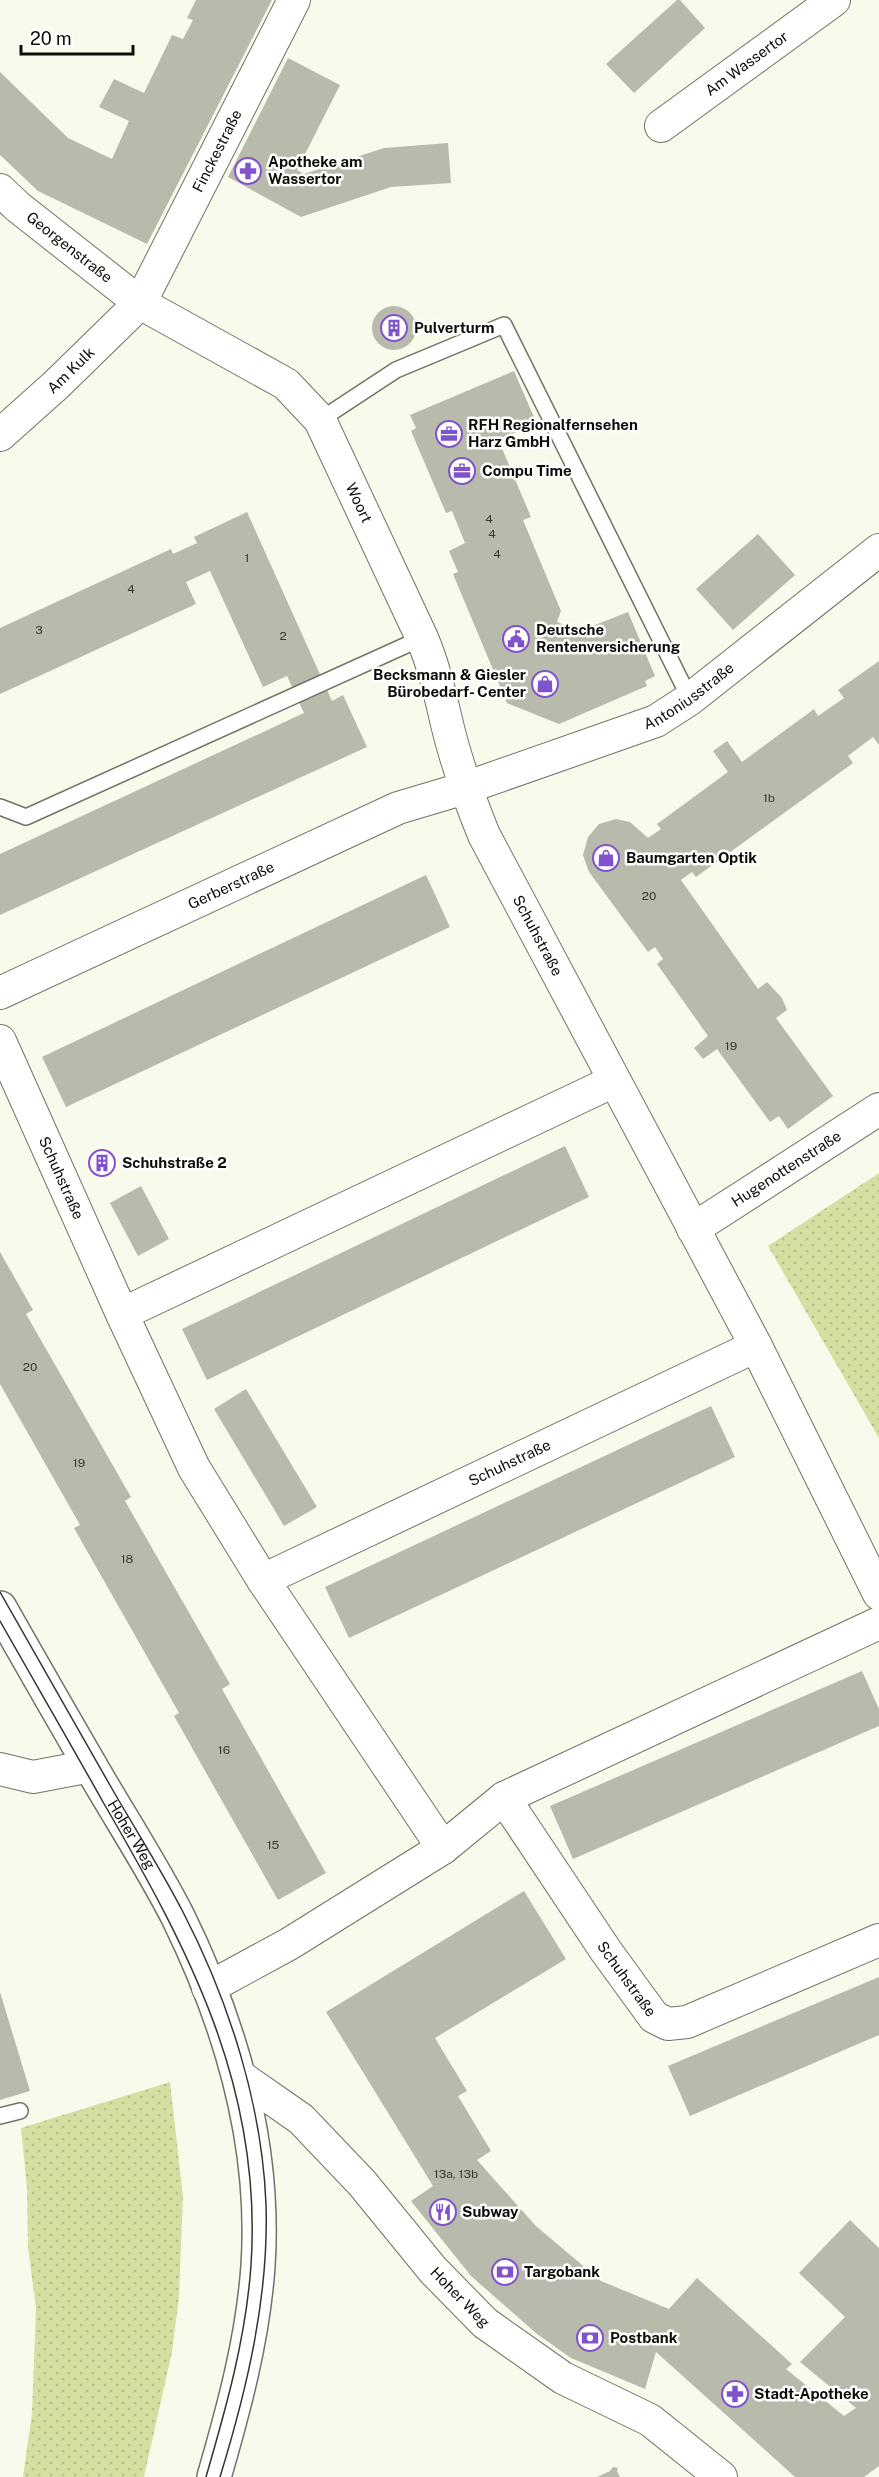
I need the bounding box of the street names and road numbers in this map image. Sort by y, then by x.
street label: Am Wassertor [702,27,791,99]
street label: Finckestraße [189,107,245,195]
street label: Georgenstraße [23,208,116,286]
street label: Am Kulk [44,343,98,397]
street label: Woort [343,480,376,525]
street label: Antoniusstraße [641,659,737,733]
street label: Gerberstraße [185,858,277,912]
street label: Schuhstraße [510,892,566,979]
street label: Hugenottenstraße [728,1127,844,1210]
street label: Schuhstraße [36,1134,88,1222]
street label: Schuhstraße [466,1436,553,1489]
street label: Hoher Weg [104,1797,159,1872]
street label: Schuhstraße [594,1938,660,2020]
street label: Hoher Weg [427,2263,494,2331]

